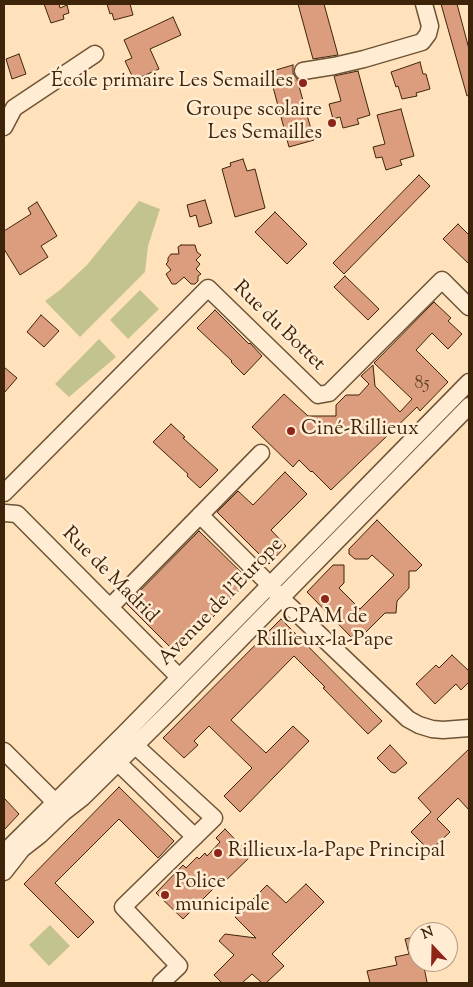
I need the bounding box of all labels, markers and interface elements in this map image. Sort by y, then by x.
place label: École primaire Les Semailles [51,71,293,95]
marker: École primaire Les Semailles [297,77,309,89]
place label: Groupe scolaire Les Semailles [186,100,322,147]
marker: Groupe scolaire Les Semailles [326,117,338,129]
street label: Rue du Bottet [227,277,329,377]
house number: 85 [414,374,430,396]
place label: Ciné-Rillieux [301,419,419,443]
marker: Ciné-Rillieux [285,425,297,437]
street label: Rue de Madrid [56,523,162,629]
street label: Avenue de l'Europe [155,534,289,672]
marker: CPAM de Rillieux-la-Pape [319,593,331,605]
place label: CPAM de Rillieux-la-Pape [257,607,393,654]
place label: Rillieux-la-Pape Principal [228,841,445,865]
marker: Rillieux-la-Pape Principal [212,847,224,859]
place label: Police municipale [175,872,270,919]
marker: Police municipale [159,889,171,901]
north arrow [408,922,458,972]
text: N [419,923,437,945]

